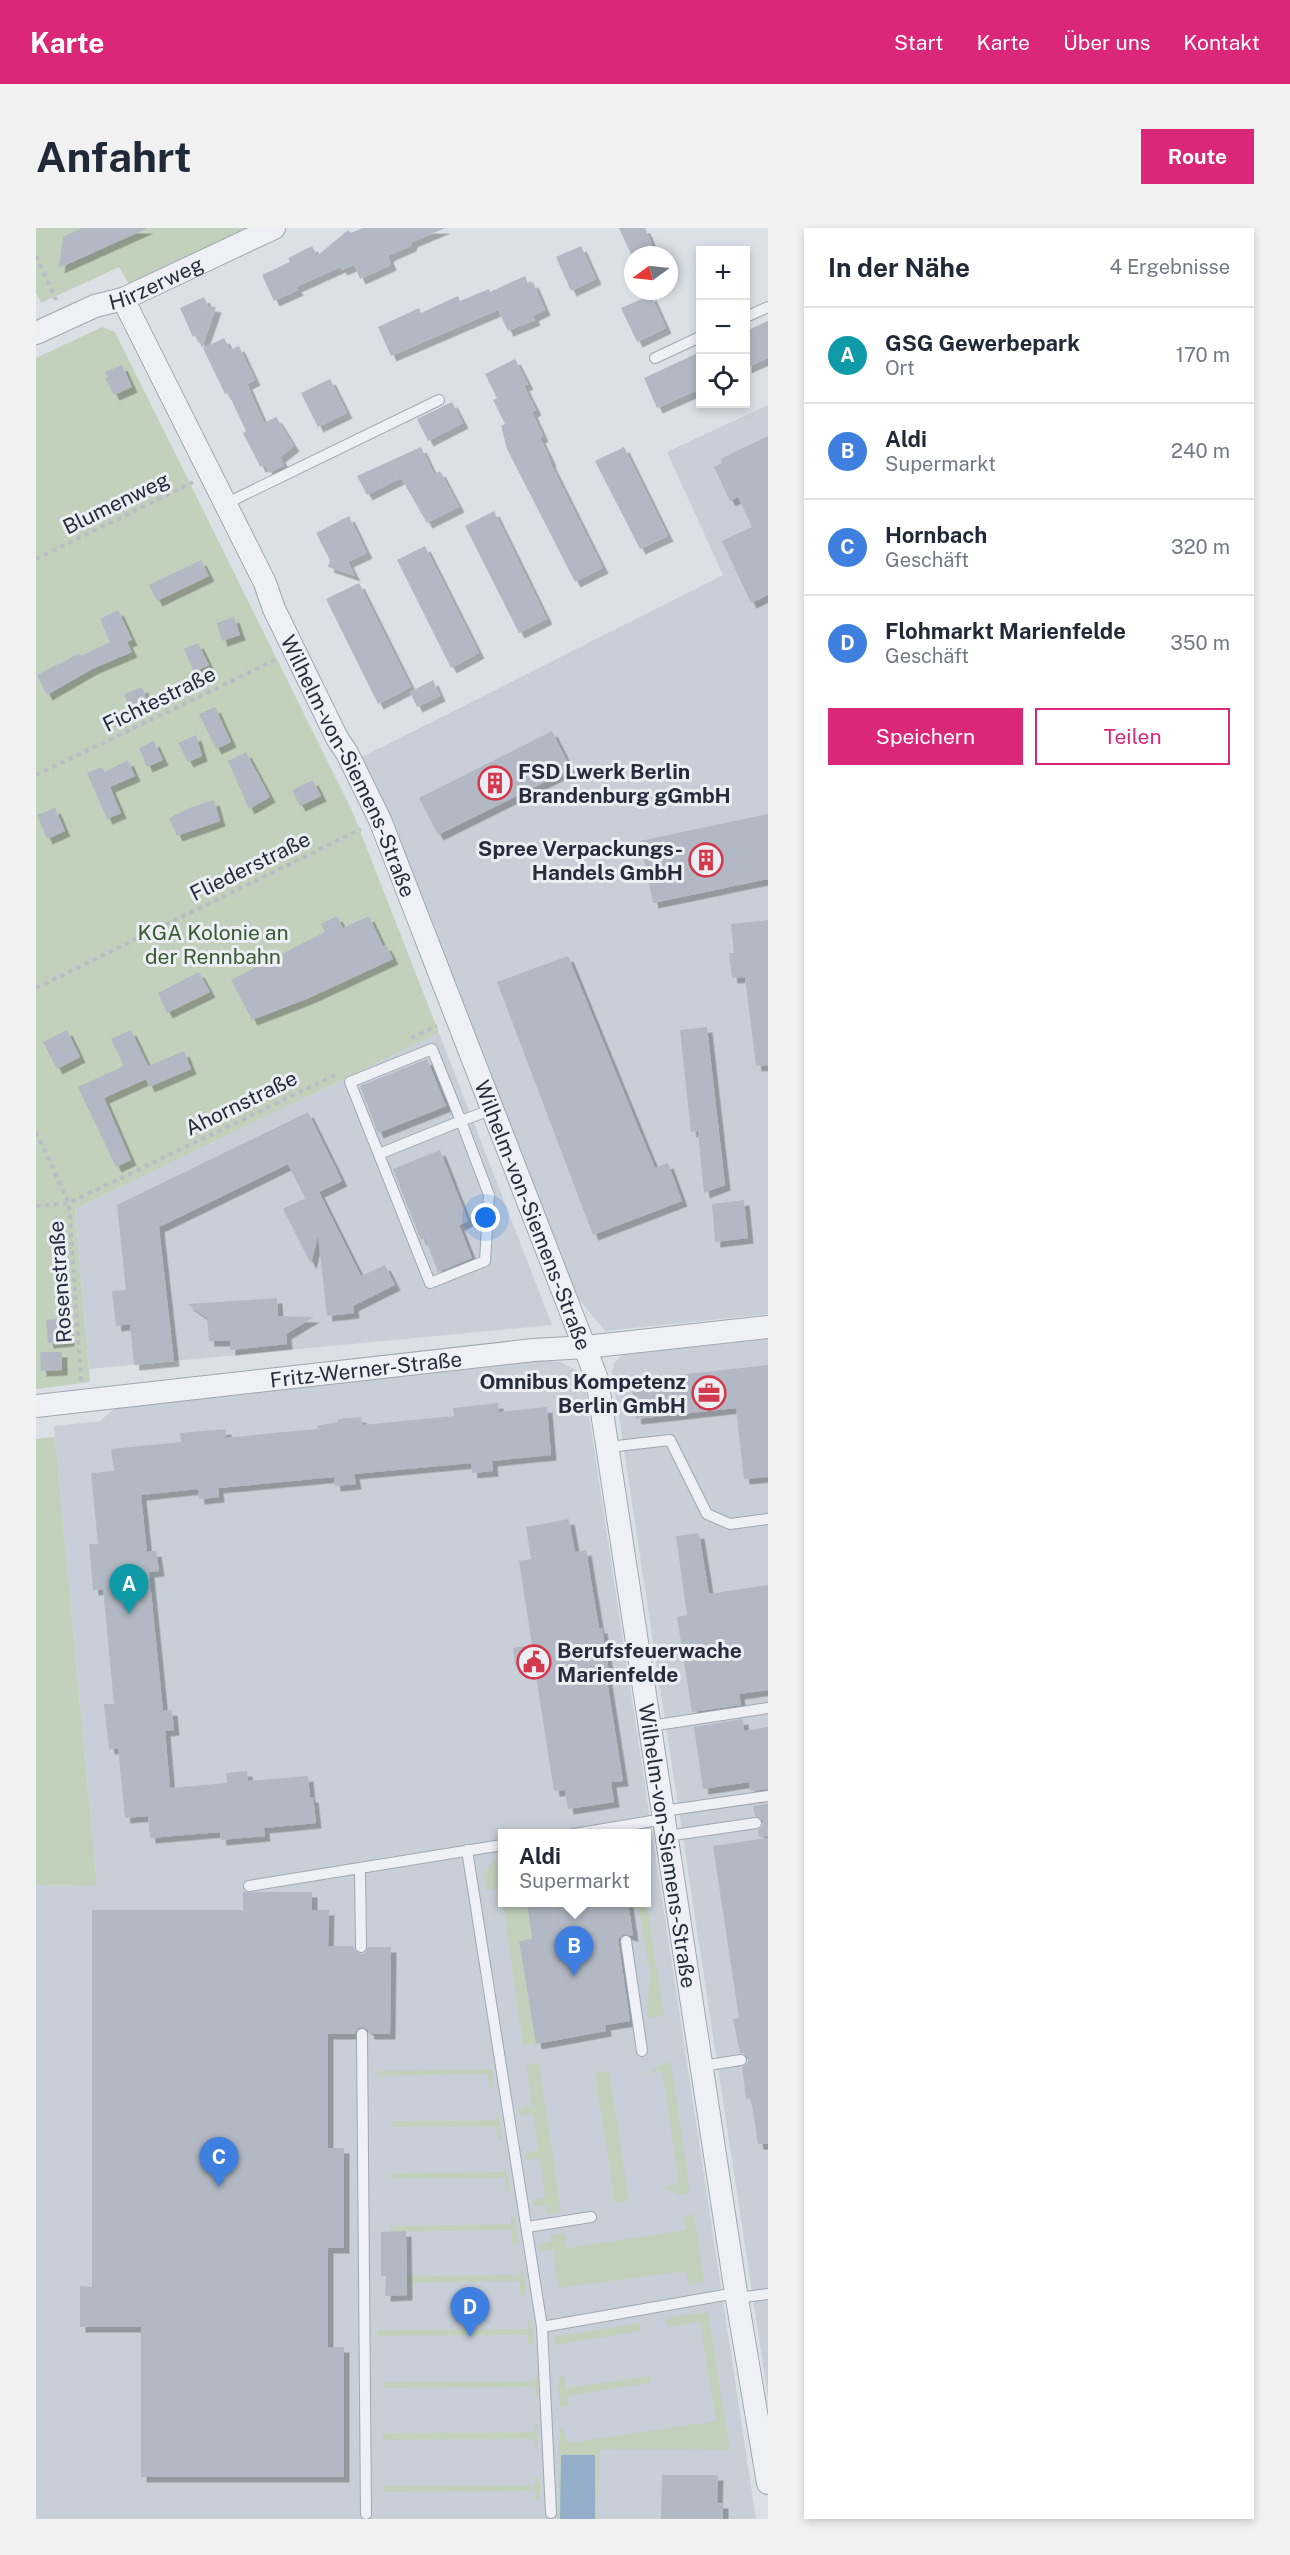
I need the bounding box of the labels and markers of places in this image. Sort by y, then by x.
place label: FSD Lwerk Berlin Brandenburg gGmbH [518,759,731,808]
building icon: FSD Lwerk Berlin Brandenburg gGmbH [477,765,513,801]
place label: Spree Verpackungs- Handels GmbH [478,836,683,885]
building icon: Spree Verpackungs- Handels GmbH [688,842,724,878]
place label: Omnibus Kompetenz Berlin GmbH [479,1369,686,1418]
office icon: Omnibus Kompetenz Berlin GmbH [691,1375,727,1411]
pin: A [110,1564,148,1614]
place label: Berufsfeuerwache Marienfelde [557,1638,742,1687]
public building icon: Berufsfeuerwache Marienfelde [516,1644,552,1680]
pin: B [554,1926,594,1976]
pin: C [200,2138,238,2187]
pin: D [450,2288,490,2337]

